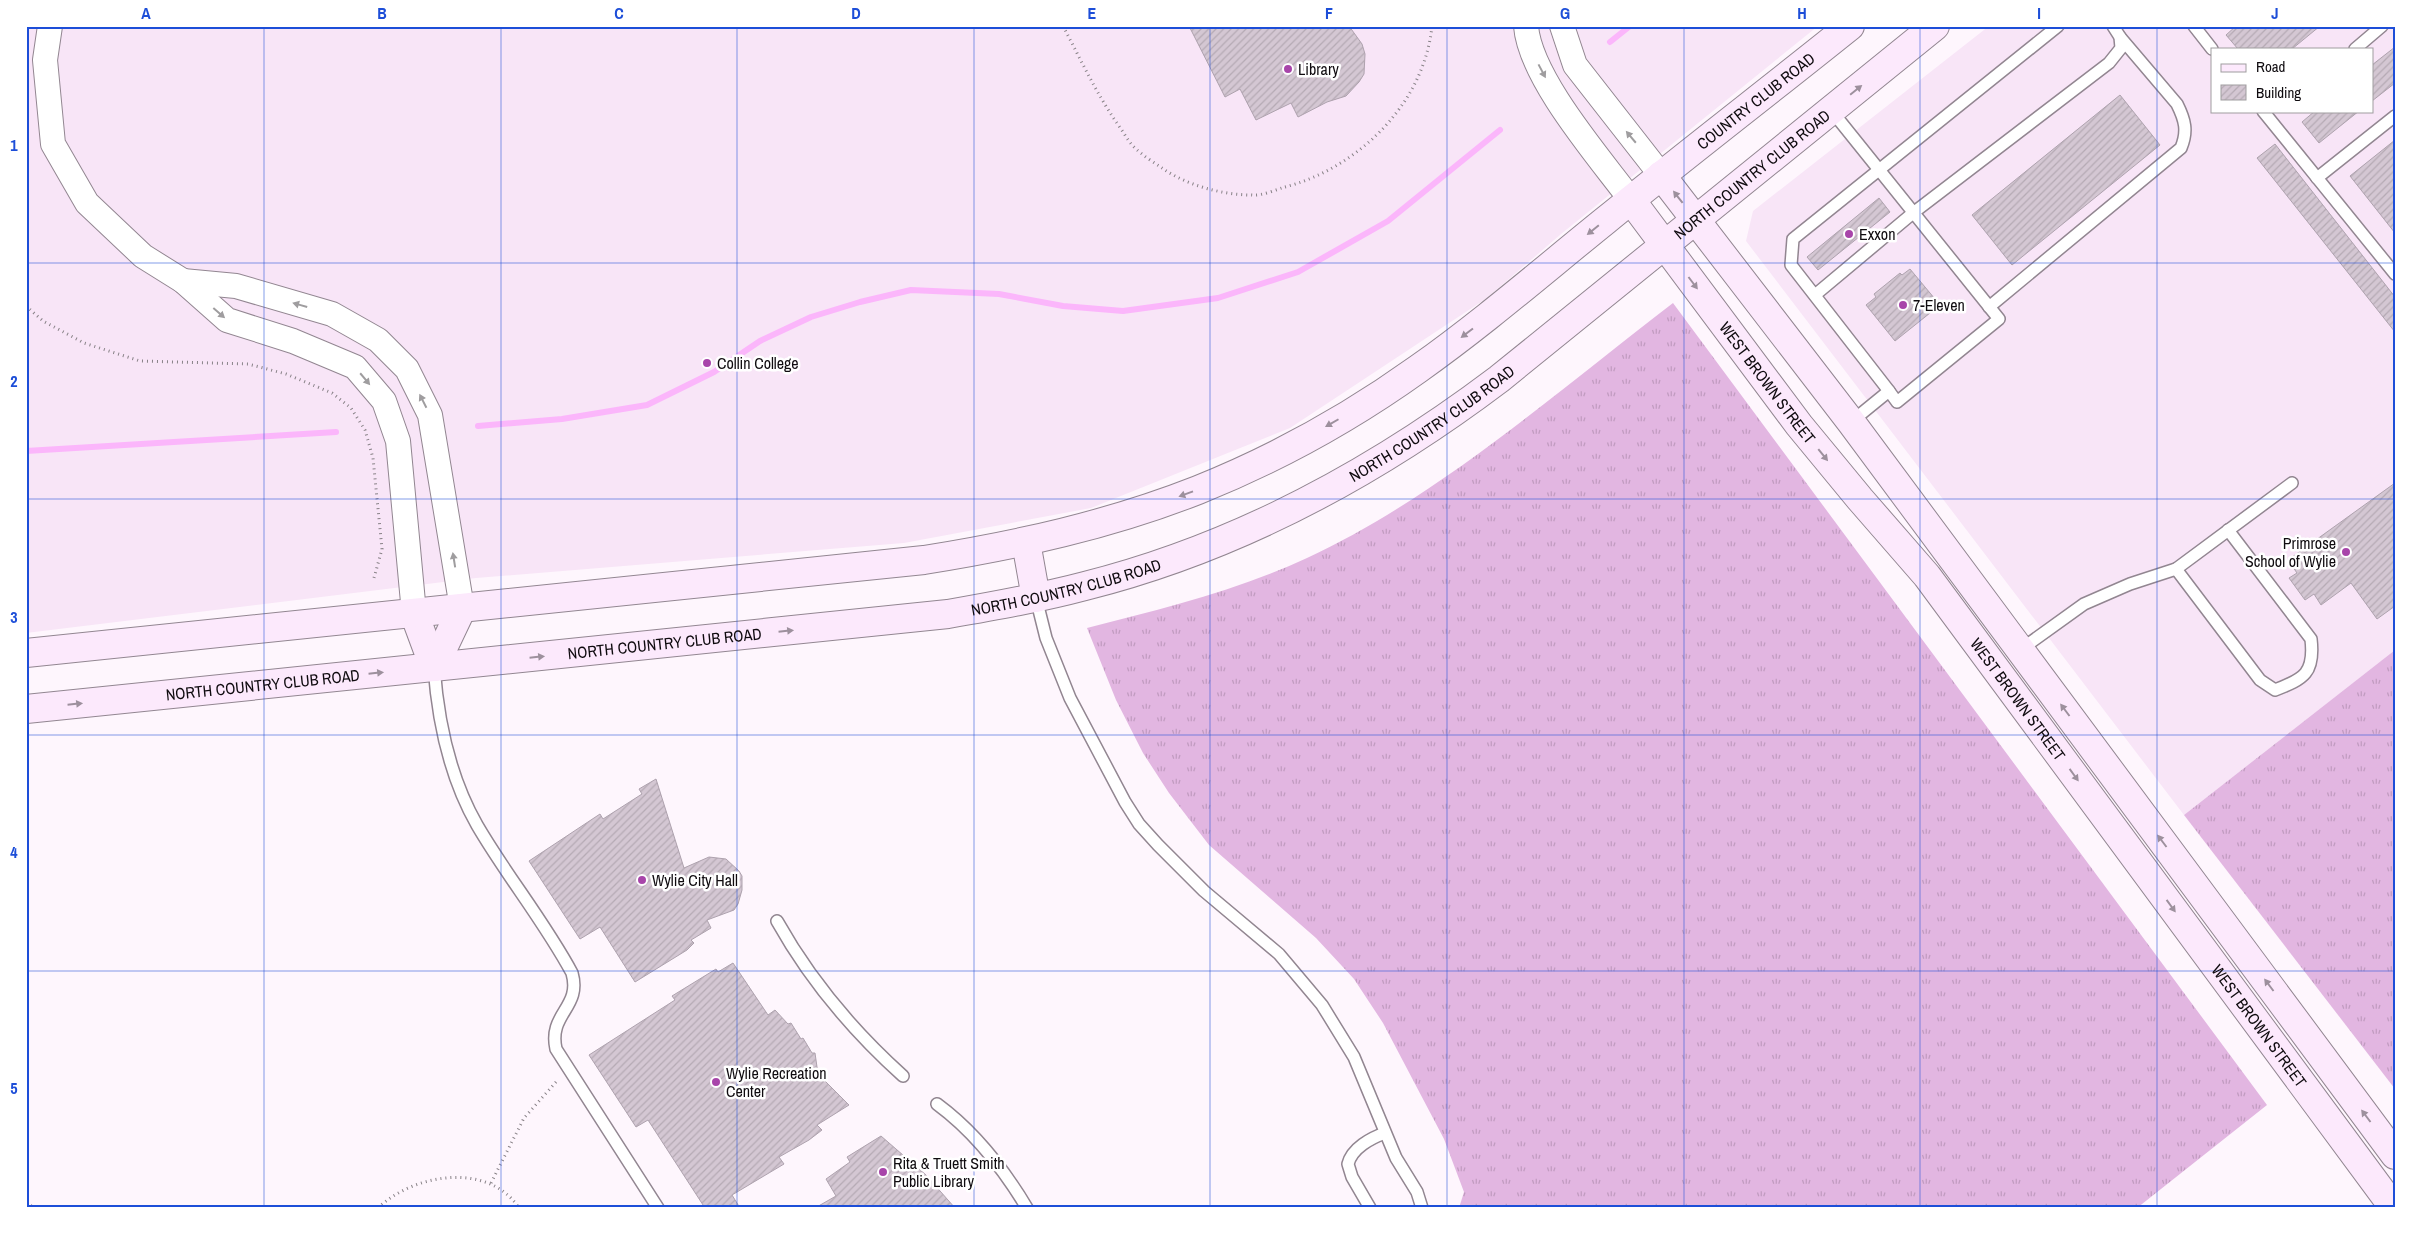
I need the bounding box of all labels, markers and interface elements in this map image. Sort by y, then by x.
text: A [141,2,151,24]
text: B [377,2,387,24]
text: C [614,2,624,24]
text: D [851,2,861,24]
text: E [1088,2,1097,24]
text: F [1325,2,1333,24]
text: G [1560,2,1570,24]
text: H [1797,2,1807,24]
text: I [2037,2,2041,24]
text: J [2271,2,2279,24]
street label: COUNTRY CLUB ROAD [1692,47,1819,154]
legend [2211,48,2374,112]
text: Road [2256,56,2285,77]
place label: Library [1298,58,1339,80]
marker: Library [1282,63,1294,75]
one-way arrow [1538,64,1546,79]
text: Building [2256,82,2301,103]
one-way arrow [1849,85,1862,96]
street label: NORTH COUNTRY CLUB ROAD [1669,104,1834,244]
one-way arrow [1626,130,1637,143]
text: 1 [10,134,18,156]
one-way arrow [1673,190,1683,204]
place label: Exxon [1859,223,1895,245]
one-way arrow [1587,225,1600,236]
marker: Exxon [1843,228,1855,240]
one-way arrow [1688,276,1699,289]
place label: 7-Eleven [1913,294,1965,316]
marker: 7-Eleven [1897,299,1909,311]
one-way arrow [293,301,308,309]
one-way arrow [213,307,225,319]
street label: WEST BROWN STREET [1715,317,1821,448]
one-way arrow [1460,328,1474,338]
place label: Collin College [717,352,799,374]
marker: Collin College [701,357,713,369]
street label: NORTH COUNTRY CLUB ROAD [1345,360,1519,487]
text: 2 [10,370,18,392]
one-way arrow [359,373,370,385]
one-way arrow [419,394,427,408]
one-way arrow [1325,419,1340,427]
one-way arrow [1818,448,1829,461]
one-way arrow [1178,490,1193,498]
place label: Primrose School of Wylie [2245,532,2336,572]
marker: Primrose School of Wylie [2340,546,2352,558]
one-way arrow [450,551,458,567]
street label: NORTH COUNTRY CLUB ROAD [969,553,1164,621]
text: 3 [10,606,18,628]
street label: NORTH COUNTRY CLUB ROAD [567,622,763,664]
one-way arrow [778,627,794,635]
street label: WEST BROWN STREET [1965,633,2071,765]
one-way arrow [530,652,546,660]
street label: NORTH COUNTRY CLUB ROAD [165,664,361,706]
one-way arrow [368,669,384,677]
one-way arrow [67,700,83,708]
one-way arrow [2059,704,2070,717]
one-way arrow [2069,768,2080,781]
one-way arrow [2156,835,2167,848]
text: 4 [10,841,18,863]
place label: Wylie City Hall [652,869,738,891]
marker: Wylie City Hall [636,874,648,886]
one-way arrow [2166,899,2176,913]
street label: WEST BROWN STREET [2207,960,2312,1092]
one-way arrow [2264,978,2274,992]
place label: Wylie Recreation Center [726,1062,827,1102]
marker: Wylie Recreation Center [710,1076,722,1088]
text: 5 [10,1077,18,1099]
one-way arrow [2360,1110,2371,1123]
place label: Rita & Truett Smith Public Library [893,1152,1005,1192]
marker: Rita & Truett Smith Public Library [877,1166,889,1178]

